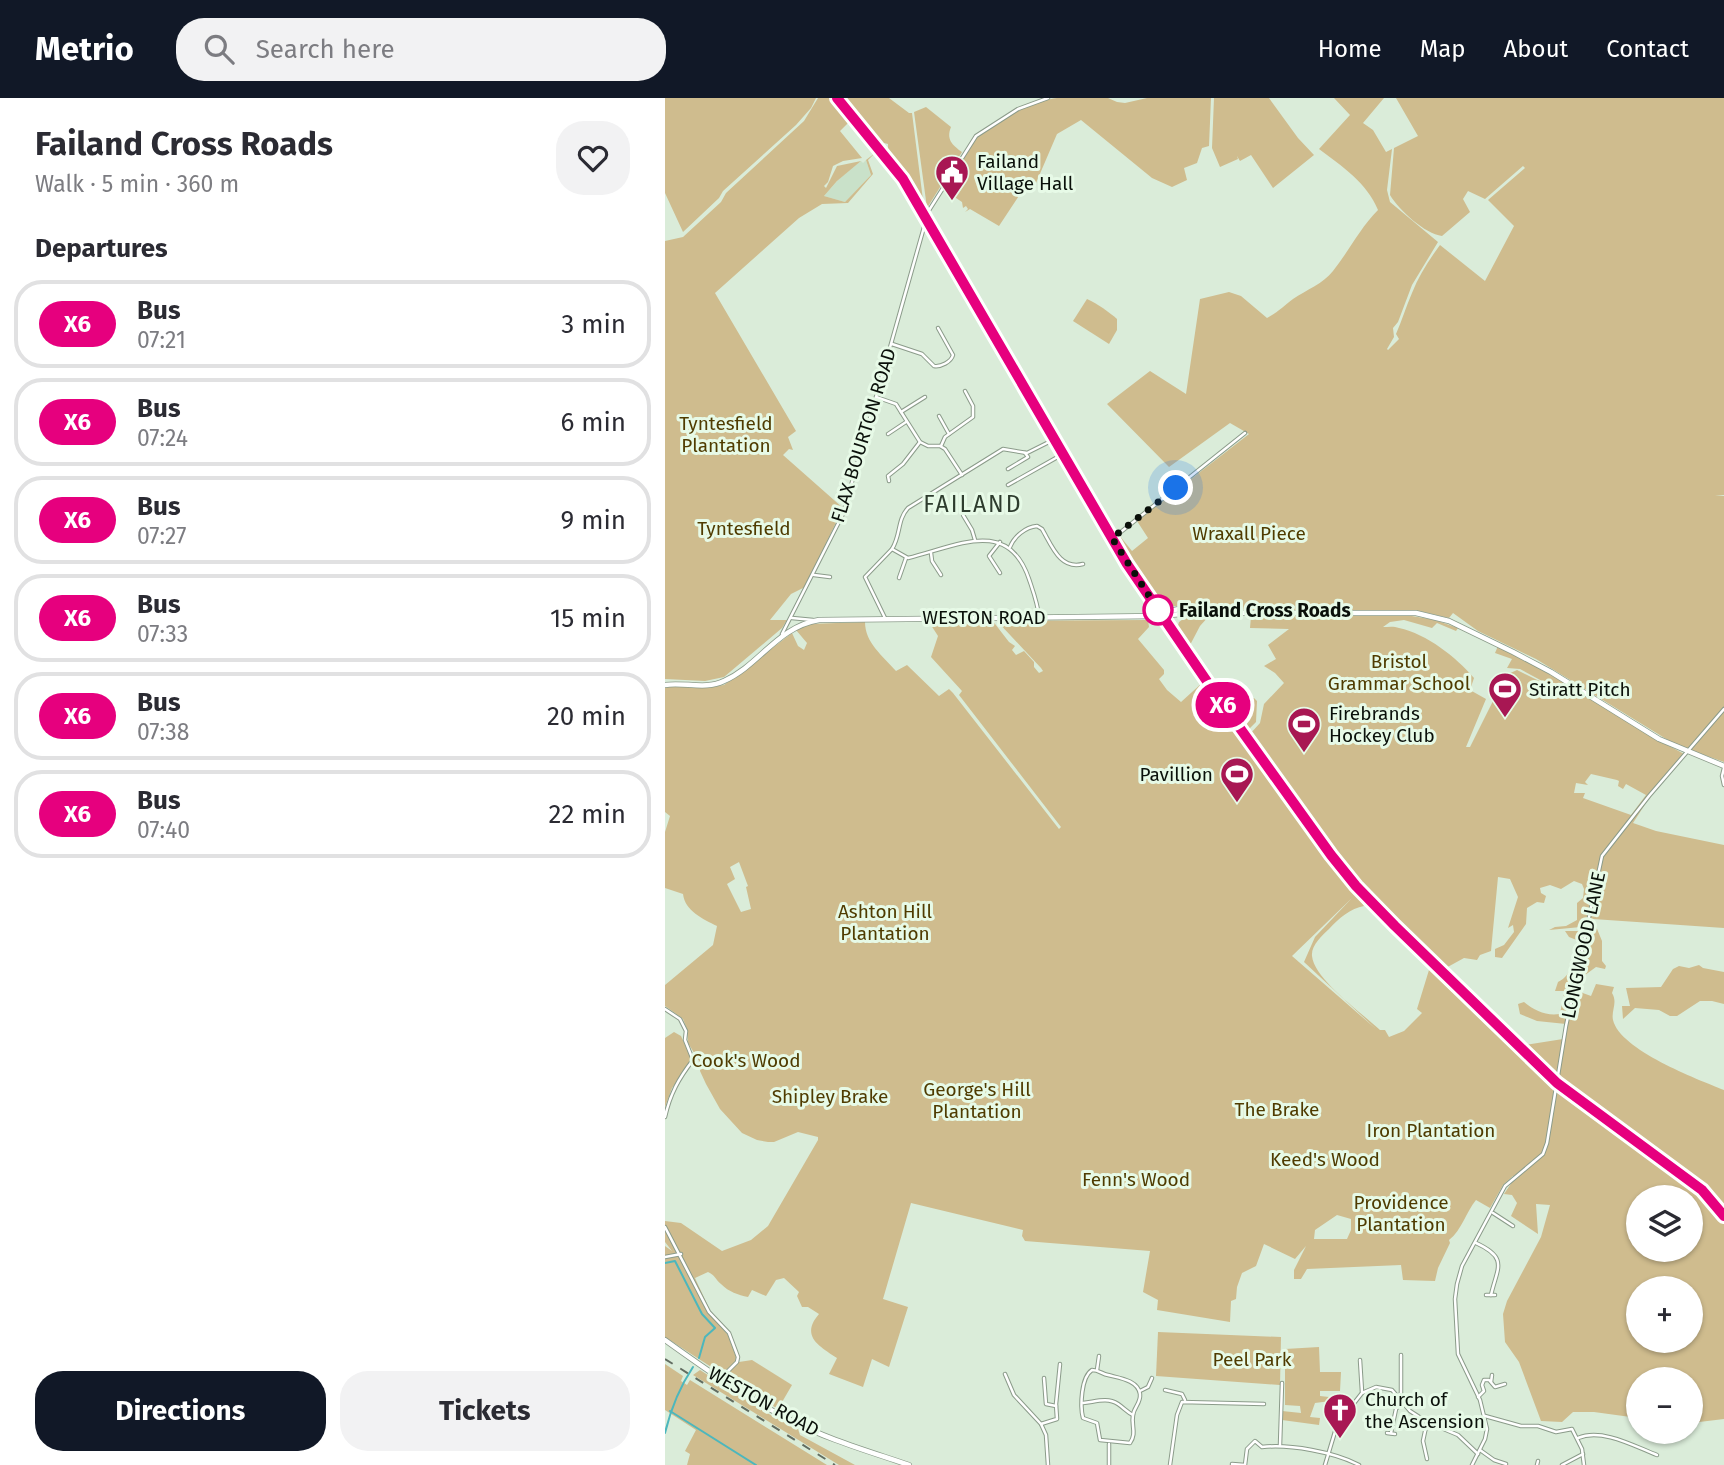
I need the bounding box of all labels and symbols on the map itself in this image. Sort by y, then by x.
place label: Failand Village Hall [977,150,1074,195]
public building icon: Failand Village Hall [933,153,971,202]
street label: FLAX BOURTON ROAD [826,345,901,525]
park label: Tyntesfield Plantation [679,412,773,457]
your location [1158,470,1193,505]
district label: FAILAND [923,490,1023,518]
park label: Tyntesfield [697,517,791,540]
park label: Wraxall Piece [1192,522,1306,545]
marker: Failand Cross Roads [1143,595,1173,625]
place label: Failand Cross Roads [1179,599,1351,622]
street label: WESTON ROAD [922,606,1046,629]
park label: Bristol Grammar School [1328,650,1471,695]
sports icon: Stiratt Pitch [1486,670,1524,719]
place label: Stiratt Pitch [1529,678,1631,701]
line badge: X6 [1191,682,1255,728]
place label: Firebrands Hockey Club [1329,702,1435,747]
sports icon: Firebrands Hockey Club [1285,705,1323,754]
sports icon: Pavillion [1218,755,1256,804]
place label: Pavillion [1140,763,1213,786]
street label: LONGWOOD LANE [1557,870,1610,1021]
park label: Ashton Hill Plantation [838,900,933,945]
park label: Cook's Wood [691,1049,801,1072]
park label: George's Hill Plantation [923,1078,1031,1123]
park label: Shipley Brake [772,1085,888,1108]
park label: The Brake [1235,1098,1319,1121]
park label: Iron Plantation [1367,1119,1495,1142]
park label: Keed's Wood [1270,1148,1380,1171]
park label: Fenn's Wood [1082,1168,1190,1191]
park label: Providence Plantation [1353,1191,1449,1236]
park label: Peel Park [1212,1348,1292,1371]
street label: WESTON ROAD [704,1361,823,1441]
place label: Church of the Ascension [1365,1388,1485,1433]
church icon: Church of the Ascension [1321,1391,1359,1440]

